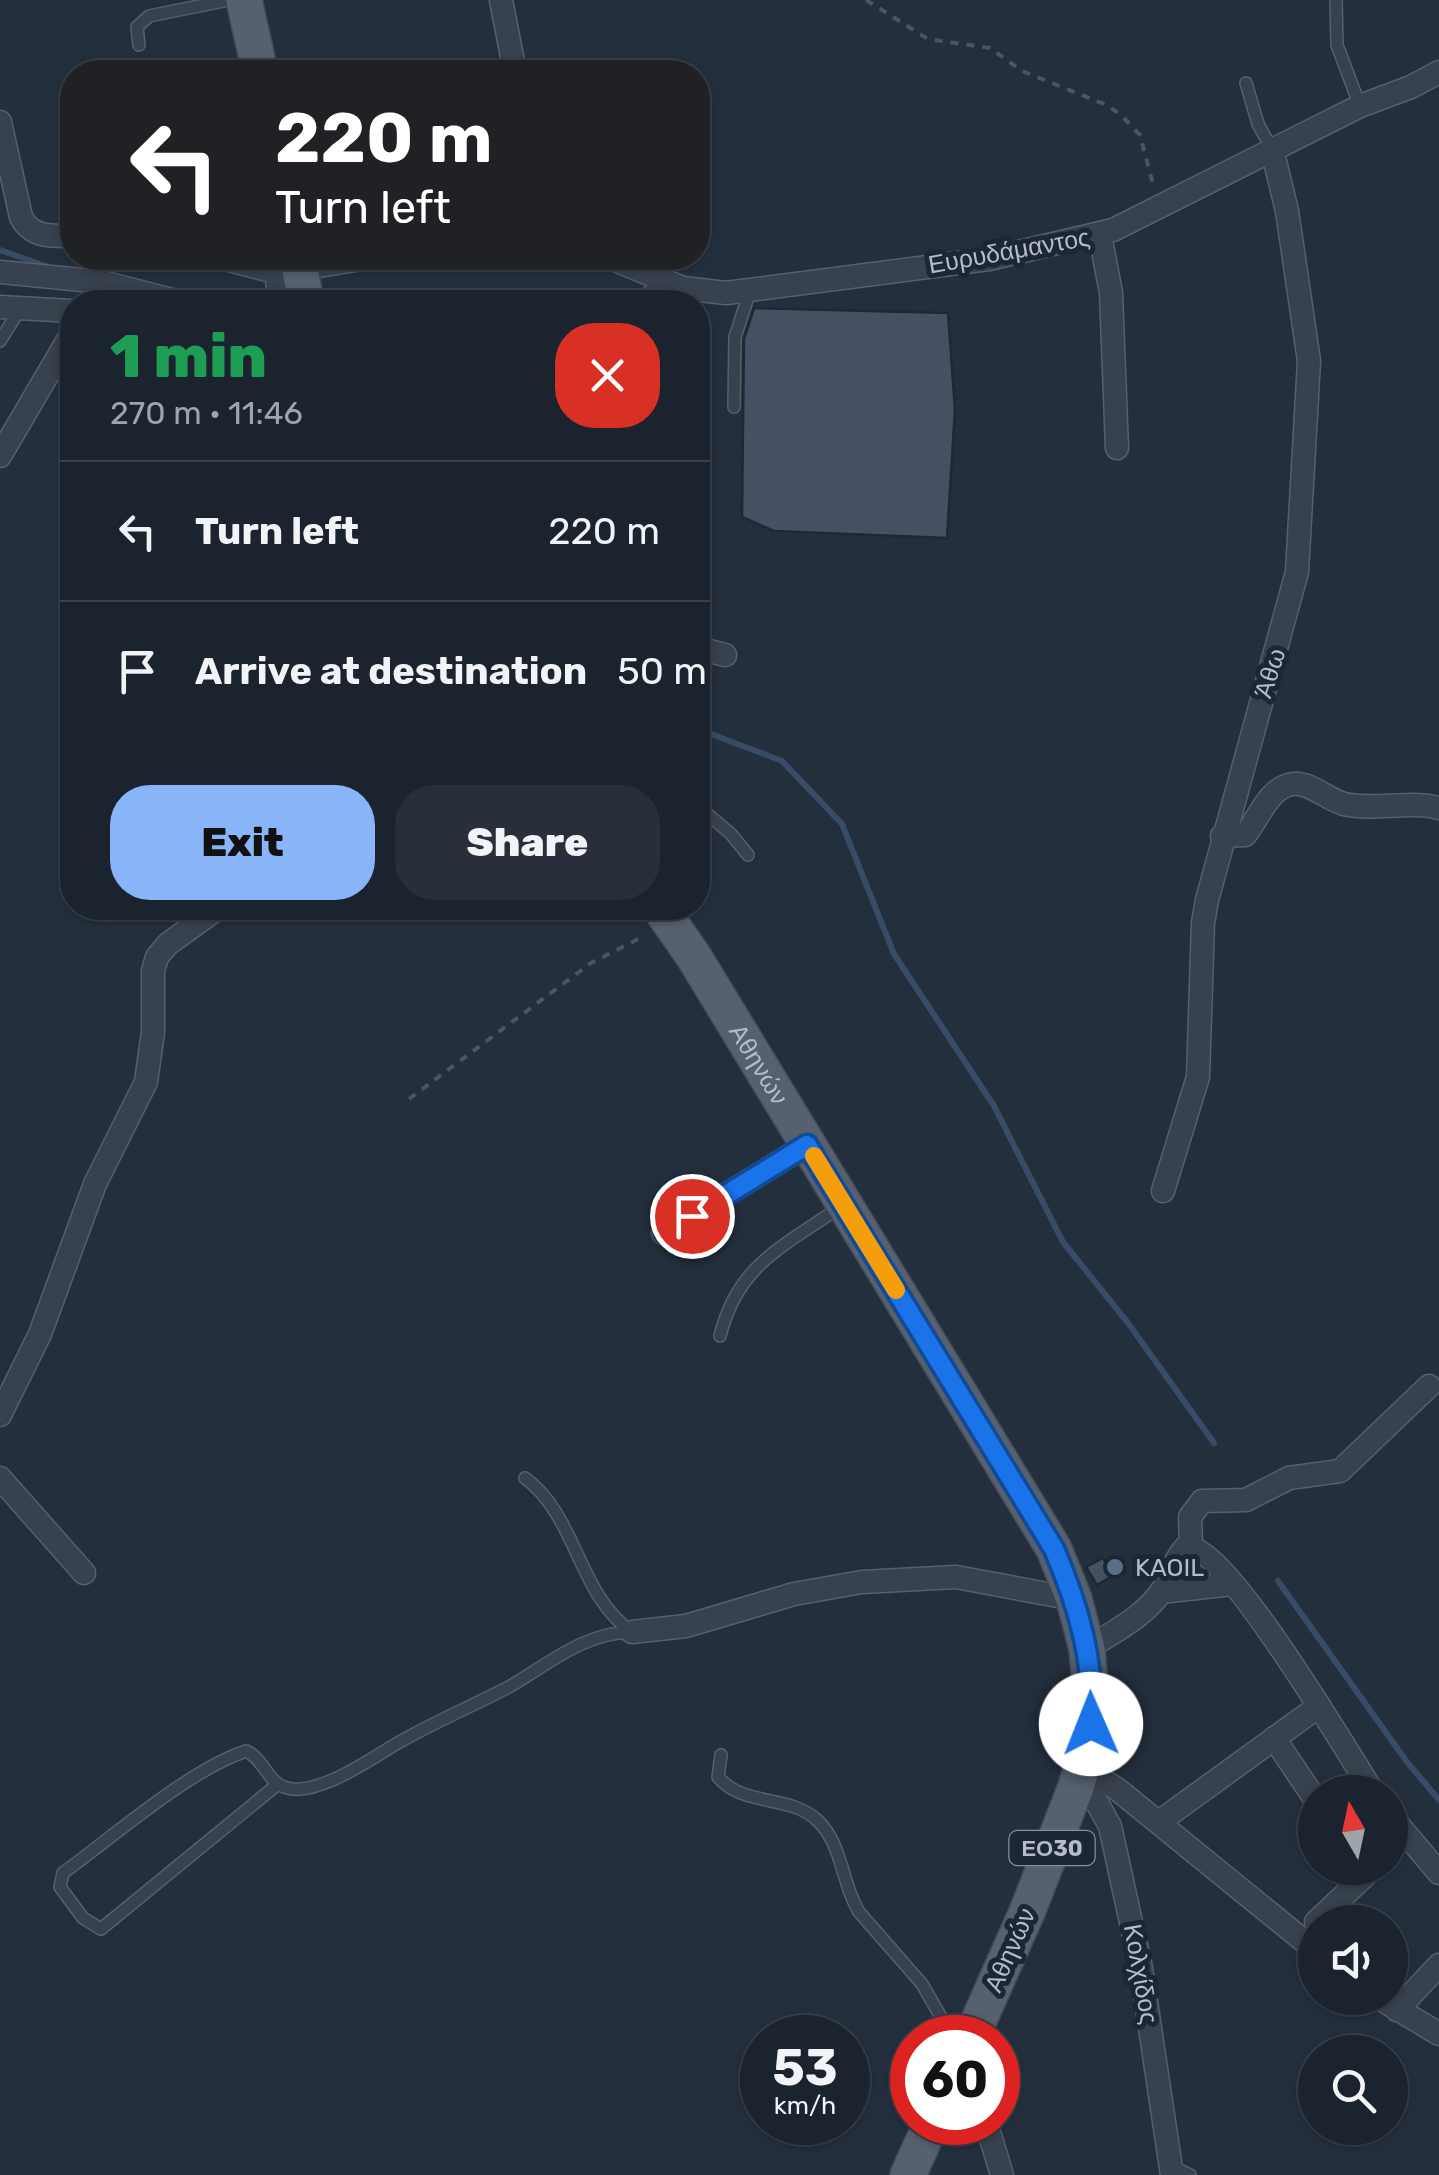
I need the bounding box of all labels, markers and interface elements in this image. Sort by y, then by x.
text: 220 m [275,97,493,180]
icon: left [110,100,240,230]
text: Turn left [275,181,451,234]
street label: Ευρυδάμαντος [926,223,1092,279]
text: 1 min [110,321,267,392]
button: close [555,323,660,428]
text: 270 m · 11:46 [110,394,303,432]
icon: left [110,504,165,559]
text: Turn left [195,508,359,554]
text: 220 m [548,508,660,554]
icon: arrive [110,644,165,699]
street label: Άθω [1248,645,1292,701]
text: Arrive at destination [195,648,587,694]
text: 50 m [617,648,707,694]
button: Exit [110,785,375,900]
button: Share [395,785,660,900]
street label: Αθηνών [724,1019,795,1110]
pin [650,1174,735,1259]
icon: arrive [665,1189,720,1244]
place label: KAOIL [1135,1553,1204,1582]
marker: KAOIL [1104,1556,1126,1578]
position arrow [1039,1672,1143,1776]
north arrow [1298,1775,1408,1885]
map controls [1298,1775,1408,2145]
road number: ΕΟ30 [1010,1831,1094,1865]
street label: Αθηνών [979,1903,1041,1997]
button: sound [1298,1905,1408,2015]
street label: Κολχίδος [1118,1922,1164,2026]
speed limit sign: 60 [890,2015,1020,2145]
button: search [1298,2035,1408,2145]
text: 53 [772,2038,838,2098]
text: km/h [774,2091,836,2120]

